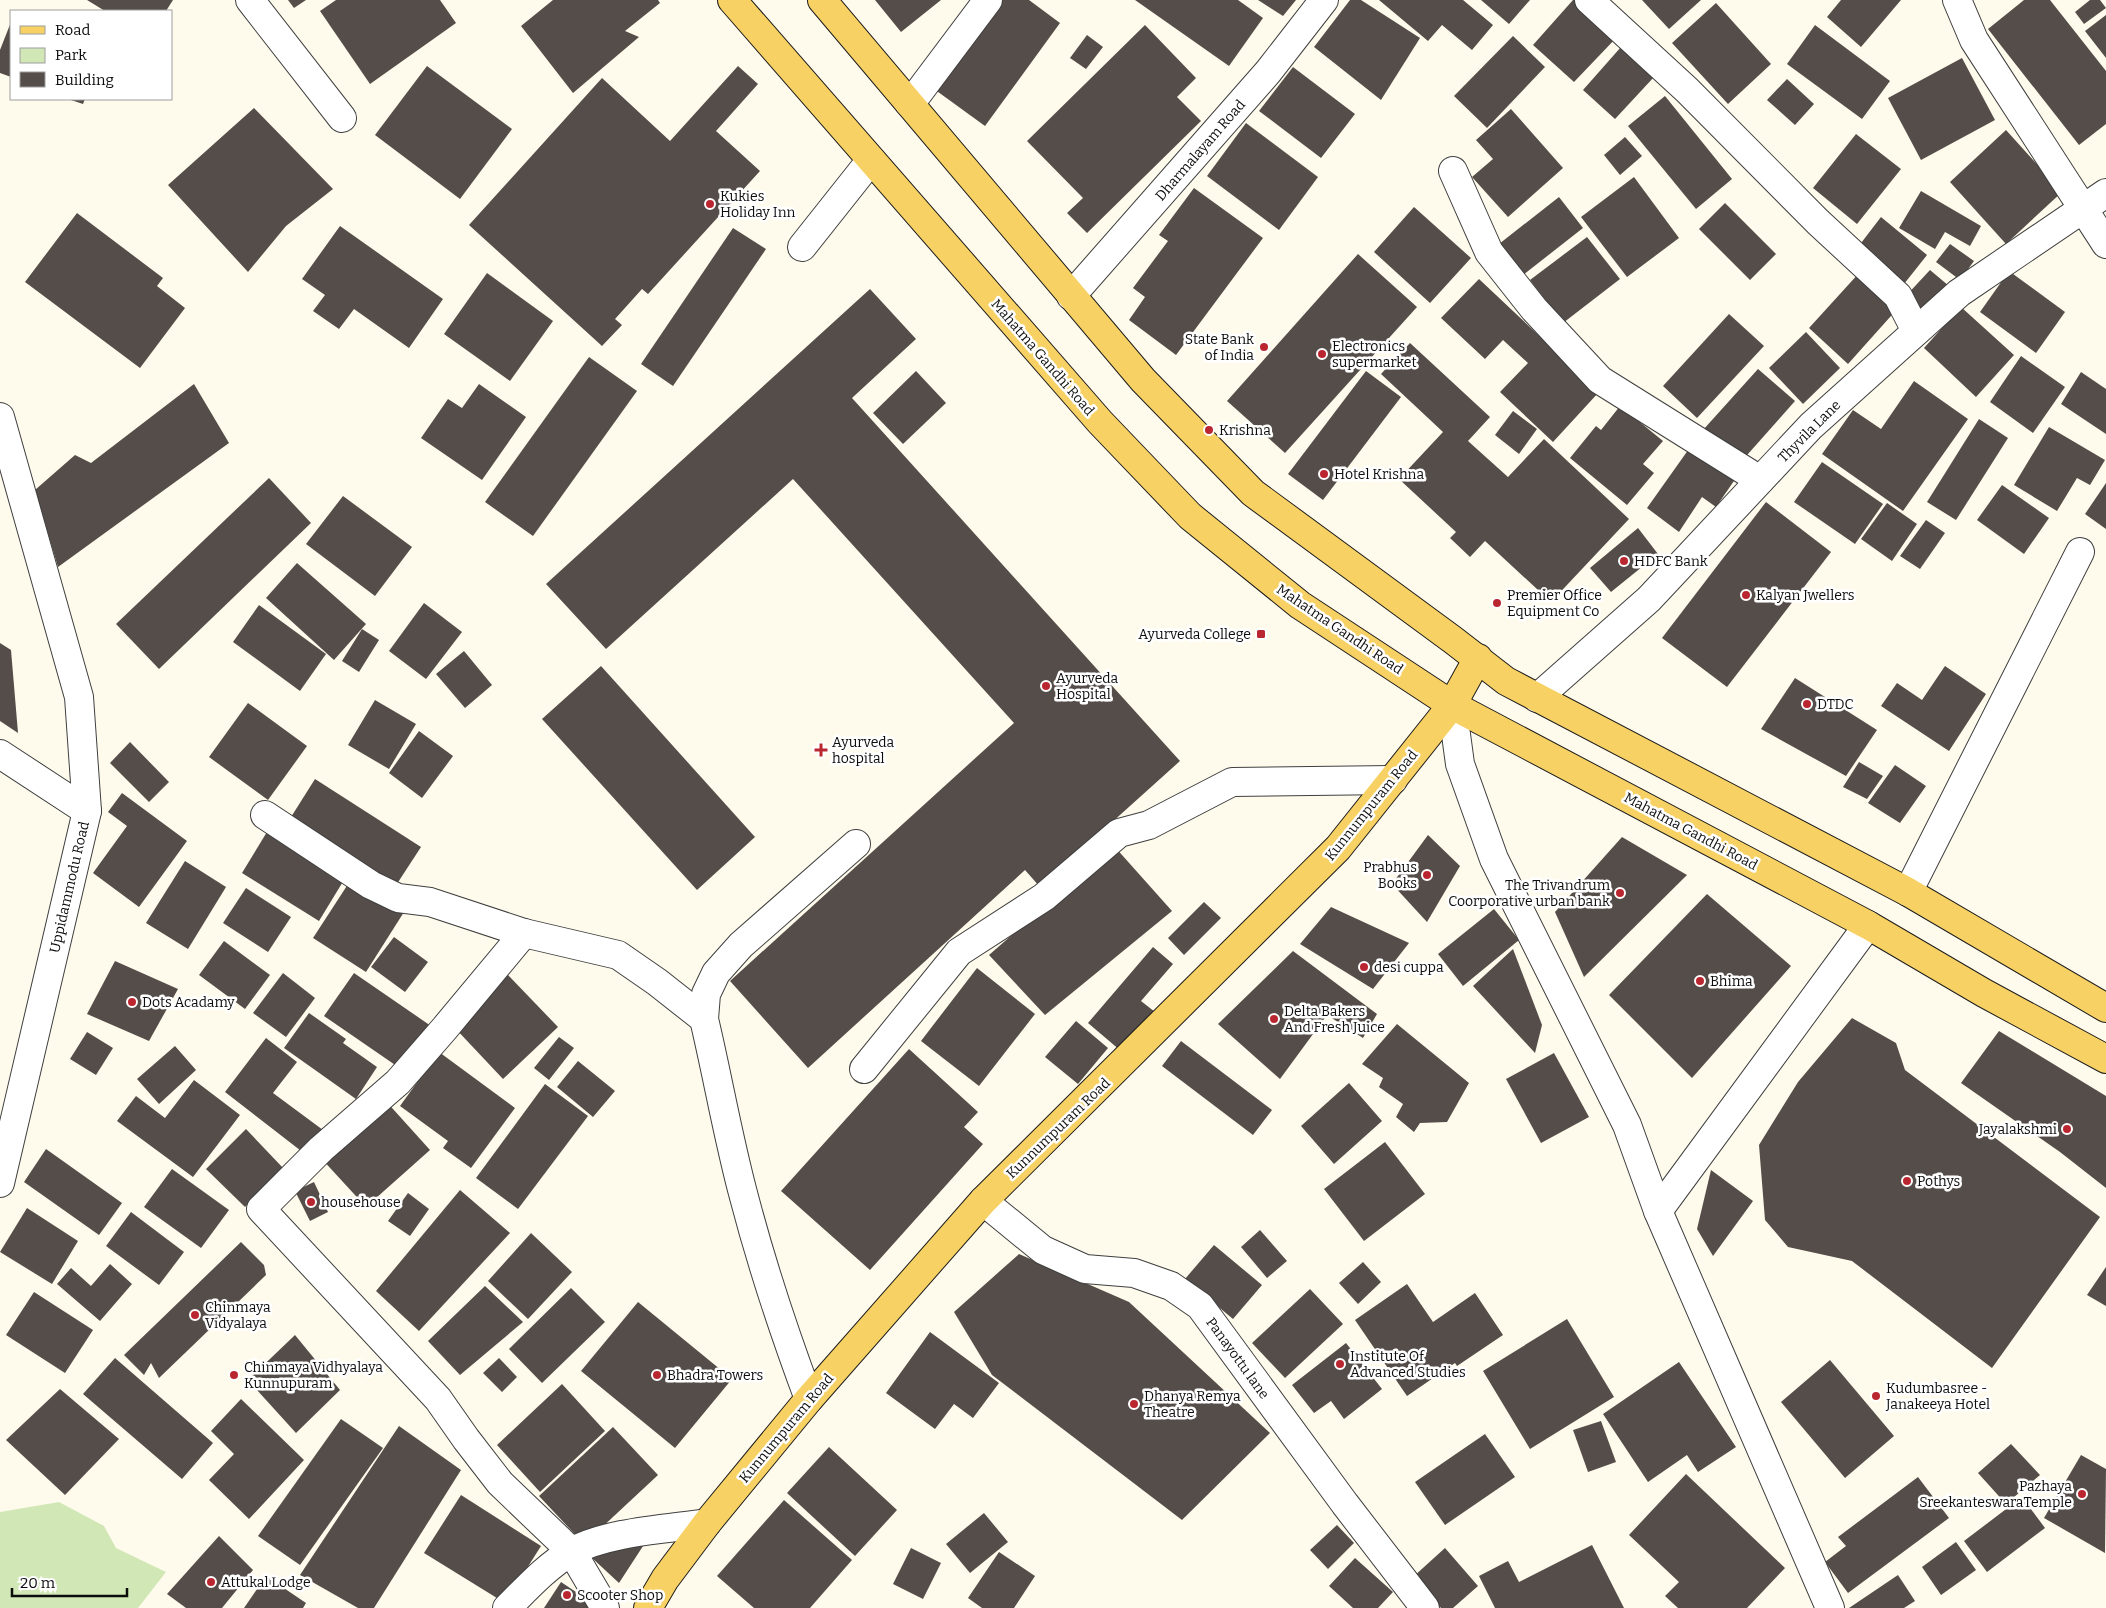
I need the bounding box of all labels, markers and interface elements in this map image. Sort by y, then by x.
legend [10,10,172,100]
text: Road [55,21,90,39]
text: Park [55,46,87,64]
text: Building [55,71,114,89]
street label: Dharmalayam Road [1152,96,1249,204]
place label: Kukies Holiday Inn [720,188,796,221]
marker: Kukies Holiday Inn [704,198,716,210]
street label: Mahatma Gandhi Road [987,296,1098,419]
place label: State Bank of India [1185,331,1254,364]
place label: Electronics supermarket [1332,338,1417,371]
marker: State Bank of India [1258,341,1270,353]
marker: Electronics supermarket [1316,348,1328,360]
street label: Thyvila Lane [1775,397,1844,466]
place label: Krishna [1219,422,1271,439]
marker: Krishna [1203,424,1215,436]
place label: Hotel Krishna [1334,466,1424,483]
marker: Hotel Krishna [1318,468,1330,480]
place label: HDFC Bank [1634,553,1708,570]
marker: HDFC Bank [1618,555,1630,567]
street label: Mahatma Gandhi Road [1273,581,1406,678]
place label: Premier Office Equipment Co [1507,587,1602,620]
place label: Kalyan Jwellers [1756,587,1855,604]
marker: Kalyan Jwellers [1740,589,1752,601]
marker: Premier Office Equipment Co [1491,597,1503,609]
place label: Ayurveda College [1138,626,1251,643]
marker: Ayurveda College [1255,628,1267,640]
place label: Ayurveda Hospital [1056,670,1118,703]
marker: Ayurveda Hospital [1040,680,1052,692]
place label: DTDC [1817,696,1854,713]
marker: DTDC [1801,698,1813,710]
place label: Ayurveda hospital [832,734,894,767]
marker: Ayurveda hospital [814,743,828,757]
street label: Kunnumpuram Road [1322,747,1421,864]
street label: Mahatma Gandhi Road [1621,789,1760,874]
street label: Uppidammodu Road [46,820,93,955]
place label: Prabhus Books [1363,859,1417,892]
marker: Prabhus Books [1421,869,1433,881]
place label: The Trivandrum Coorporative urban bank [1448,877,1611,910]
marker: The Trivandrum Coorporative urban bank [1614,887,1626,899]
place label: desi cuppa [1374,959,1444,976]
marker: desi cuppa [1358,961,1370,973]
place label: Bhima [1710,973,1753,990]
marker: Bhima [1694,975,1706,987]
place label: Dots Acadamy [142,994,235,1011]
marker: Dots Acadamy [126,996,138,1008]
place label: Delta Bakers And Fresh Juice [1284,1003,1385,1036]
marker: Delta Bakers And Fresh Juice [1268,1013,1280,1025]
street label: Kunnumpuram Road [1003,1075,1114,1182]
place label: Jayalakshmi [1978,1121,2057,1138]
marker: Jayalakshmi [2061,1123,2073,1135]
place label: Pothys [1917,1173,1960,1190]
marker: Pothys [1901,1175,1913,1187]
place label: househouse [321,1194,401,1211]
marker: househouse [305,1196,317,1208]
place label: Chinmaya Vidyalaya [205,1299,271,1332]
marker: Chinmaya Vidyalaya [189,1309,201,1321]
street label: Panayottu lane [1202,1314,1273,1402]
place label: Institute Of Advanced Studies [1350,1348,1466,1381]
marker: Institute Of Advanced Studies [1334,1358,1346,1370]
place label: Chinmaya Vidhyalaya Kunnupuram [244,1359,383,1392]
place label: Bhadra Towers [667,1367,763,1384]
marker: Chinmaya Vidhyalaya Kunnupuram [228,1369,240,1381]
marker: Bhadra Towers [651,1369,663,1381]
street label: Kunnumpuram Road [736,1370,837,1486]
place label: Kudumbasree - Janakeeya Hotel [1885,1380,1990,1413]
place label: Dhanya Remya Theatre [1144,1388,1241,1421]
marker: Kudumbasree - Janakeeya Hotel [1870,1390,1882,1402]
marker: Dhanya Remya Theatre [1128,1398,1140,1410]
place label: Pazhaya SreekanteswaraTemple [1919,1478,2072,1511]
marker: Pazhaya SreekanteswaraTemple [2076,1488,2088,1500]
scale bar [12,1566,128,1598]
text: 20 m [20,1574,56,1592]
place label: Attukal Lodge [221,1574,311,1591]
marker: Attukal Lodge [205,1576,217,1588]
place label: Scooter Shop [577,1587,663,1604]
marker: Scooter Shop [561,1589,573,1601]

